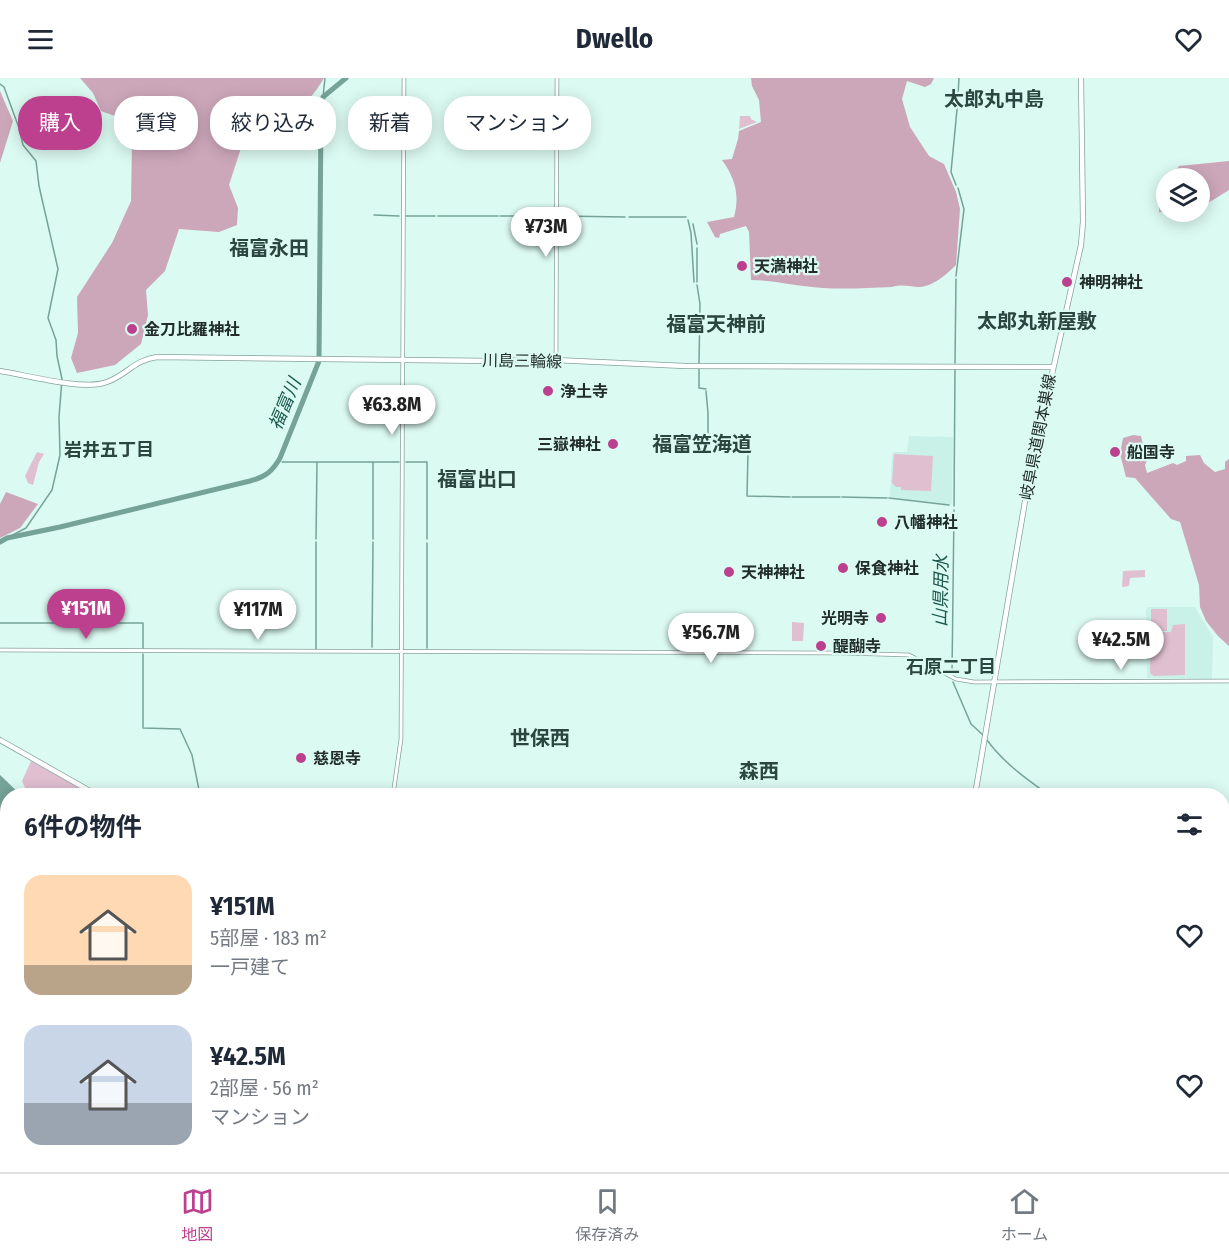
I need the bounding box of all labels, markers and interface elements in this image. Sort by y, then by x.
icon: menu [24,23,57,56]
text: Dwello [576,23,653,55]
icon: heart [1172,23,1205,56]
district label: 太郎丸中島 [944,87,1044,111]
chip: 購入 [18,96,102,150]
chip: 賃貸 [114,96,198,150]
chip: 絞り込み [210,96,336,150]
chip: 新着 [348,96,432,150]
chip: マンション [444,96,591,150]
map controls [1156,168,1210,222]
button: layers [1156,168,1210,222]
pin: ¥73M [510,207,582,258]
text: ¥73M [525,214,567,238]
district label: 福富永田 [229,236,309,260]
place label: 天満神社 [754,257,818,276]
marker: 天満神社 [735,259,749,273]
place label: 神明神社 [1079,273,1143,292]
marker: 神明神社 [1060,275,1074,289]
district label: 太郎丸新屋敷 [977,309,1097,333]
district label: 福富天神前 [666,312,766,336]
place label: 金刀比羅神社 [144,320,240,339]
marker: 金刀比羅神社 [125,322,139,336]
street label: 川島三輪線 [482,351,562,371]
street label: 岐阜県道関本巣線 [1016,372,1060,502]
water label: 福富川 [264,373,306,433]
place label: 浄土寺 [560,382,608,401]
marker: 浄土寺 [541,384,555,398]
pin: ¥63.8M [343,385,441,436]
text: ¥63.8M [362,392,422,416]
district label: 福富笠海道 [652,432,752,456]
place label: 三嶽神社 [537,435,601,454]
marker: 三嶽神社 [606,437,620,451]
district label: 岩井五丁目 [64,439,154,461]
place label: 船国寺 [1127,443,1175,462]
marker: 船国寺 [1108,445,1122,459]
district label: 福富出口 [437,467,517,491]
place label: 八幡神社 [894,513,958,532]
marker: 八幡神社 [875,515,889,529]
water label: 山県用水 [929,553,953,627]
place label: 保食神社 [855,559,919,578]
marker: 保食神社 [836,561,850,575]
place label: 天神神社 [741,563,805,582]
marker: 天神神社 [722,565,736,579]
pin: ¥151M [44,589,128,640]
pin: ¥117M [216,590,300,641]
text: ¥151M [61,596,111,620]
text: ¥117M [233,597,283,621]
place label: 光明寺 [821,609,869,628]
marker: 光明寺 [874,611,888,625]
pin: ¥56.7M [662,613,760,664]
text: ¥56.7M [682,620,740,644]
pin: ¥42.5M [1072,620,1170,671]
text: ¥42.5M [1092,627,1150,651]
place label: 醍醐寺 [833,637,881,656]
marker: 醍醐寺 [814,639,828,653]
district label: 石原二丁目 [906,656,996,678]
district label: 世保西 [510,726,570,750]
place label: 慈恩寺 [313,749,361,768]
marker: 慈恩寺 [294,751,308,765]
district label: 森西 [739,759,779,783]
icon: filters [1173,808,1206,841]
text: 6件の物件 [24,812,142,843]
text: ¥151M [210,891,275,922]
icon: home [72,899,144,971]
icon: heart [1173,919,1206,952]
text: 5部屋 · 183 m² [210,926,327,950]
text: 一戸建て [210,955,290,979]
text: ¥42.5M [210,1041,286,1072]
icon: home [72,1049,144,1121]
icon: heart [1173,1069,1206,1102]
text: 2部屋 · 56 m² [210,1076,319,1100]
text: マンション [210,1105,310,1129]
tab: 地図 [181,1185,214,1245]
tab: 保存済み [575,1185,639,1245]
tab: ホーム [1001,1185,1048,1245]

